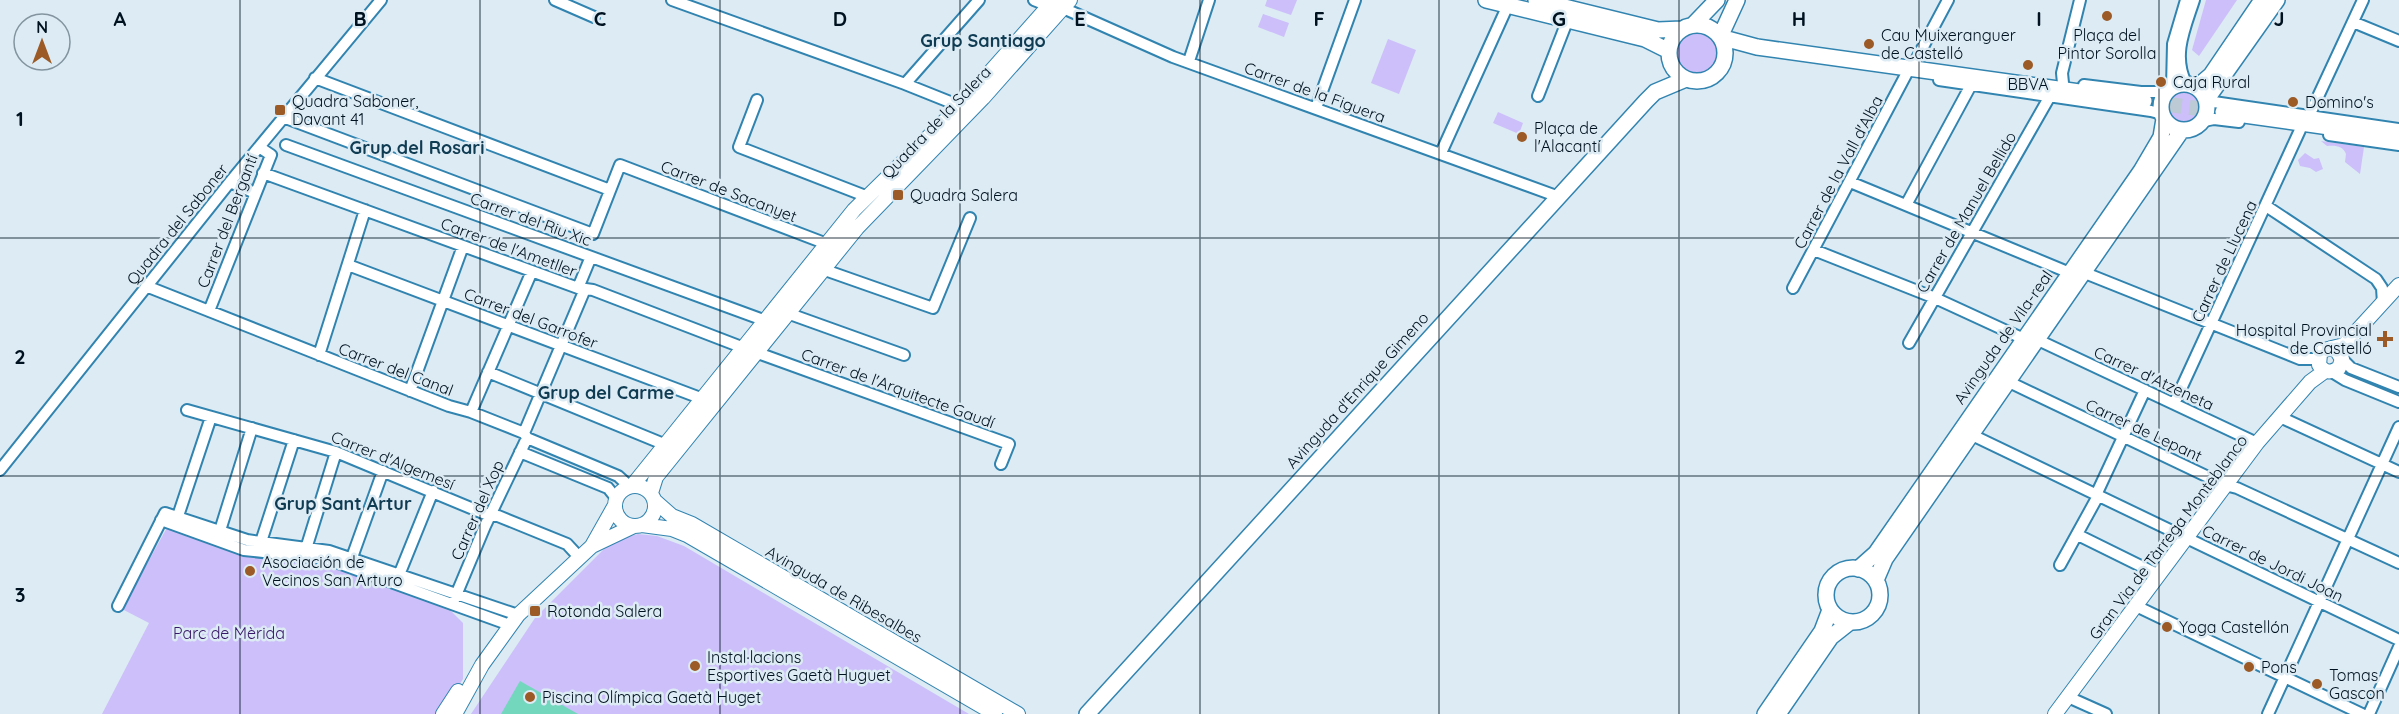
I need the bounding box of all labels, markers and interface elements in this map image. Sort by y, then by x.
text: A [114,6,127,31]
text: B [353,6,367,31]
text: C [594,6,607,31]
text: D [833,6,847,31]
text: E [1074,6,1086,31]
text: F [1313,6,1325,31]
text: G [1552,6,1566,31]
text: H [1792,6,1806,31]
text: I [2036,6,2042,31]
text: J [2273,6,2285,31]
marker: Plaça del Pintor Sorolla [2100,9,2114,23]
north arrow [12,12,72,72]
text: N [36,17,48,37]
place label: Cau Muixeranguer de Castelló [1881,25,2016,63]
place label: Plaça del Pintor Sorolla [2058,25,2156,63]
district label: Grup Santiago [920,29,1046,52]
marker: Cau Muixeranguer de Castelló [1862,37,1876,51]
street label: Carrer de la Figuera [1242,57,1388,127]
marker: BBVA [2021,58,2035,72]
street label: Quadra de la Salera [877,62,995,182]
place label: Caja Rural [2173,72,2251,92]
place label: BBVA [2007,74,2049,94]
marker: Caja Rural [2154,75,2168,89]
place label: Quadra Saboner, Davant 41 [292,91,419,129]
street label: Carrer de la Vall d'Alba [1789,92,1887,252]
place label: Domino's [2305,92,2374,112]
marker: Domino's [2286,95,2300,109]
marker: Quadra Saboner, Davant 41 [273,103,287,117]
text: 1 [16,106,24,131]
place label: Plaça de l'Alacantí [1534,118,1601,156]
street label: Carrer de Manuel Bellido [1912,128,2020,296]
marker: Plaça de l'Alacantí [1515,130,1529,144]
district label: Grup del Rosari [350,136,484,159]
street label: Carrer del Bergantí [192,151,262,291]
street label: Carrer de Sacanyet [658,156,800,226]
street label: Quadra del Saboner [122,159,232,289]
place label: Quadra Salera [910,185,1018,205]
street label: Carrer del Riu Xic [468,188,594,250]
marker: Quadra Salera [891,188,905,202]
street label: Carrer de Llucena [2187,197,2261,325]
street label: Carrer de l'Ametller [438,213,580,281]
street label: Avinguda de Vila-real [1949,266,2057,408]
street label: Carrer del Garrofer [461,283,601,353]
street label: Avinguda d'Enrique Gimeno [1281,308,1433,472]
place label: Hospital Provincial de Castelló [2236,320,2372,358]
marker: Hospital Provincial de Castelló [2376,330,2394,348]
street label: Carrer del Canal [336,338,456,400]
street label: Carrer d'Atzeneta [2091,341,2217,415]
text: 2 [14,344,26,369]
street label: Carrer de l'Arquitecte Gaudí [799,344,998,433]
district label: Grup del Carme [538,381,674,404]
street label: Carrer de Lepant [2082,394,2206,466]
street label: Carrer d'Algemesí [328,426,458,494]
street label: Gran Via de Tàrrega Monteblanco [2084,431,2252,643]
street label: Carrer del Xop [446,457,508,563]
district label: Grup Sant Artur [274,492,412,515]
street label: Carrer de Jordi Joan [2199,520,2347,606]
street label: Avinguda de Ribesalbes [762,541,926,647]
place label: Asociación de Vecinos San Arturo [262,552,403,590]
marker: Asociación de Vecinos San Arturo [243,564,257,578]
text: 3 [15,582,25,607]
place label: Rotonda Salera [547,601,662,621]
marker: Rotonda Salera [528,604,542,618]
place label: Yoga Castellón [2179,617,2289,637]
marker: Yoga Castellón [2160,620,2174,634]
park label: Parc de Mèrida [173,623,285,643]
place label: Instal·lacions Esportives Gaetà Huguet [707,647,891,685]
place label: Pons [2261,657,2297,677]
marker: Instal·lacions Esportives Gaetà Huguet [688,659,702,673]
marker: Pons [2242,660,2256,674]
place label: Tomas Gascon [2329,665,2385,703]
marker: Tomas Gascon [2310,677,2324,691]
place label: Piscina Olímpica Gaetà Huget [542,687,761,707]
marker: Piscina Olímpica Gaetà Huget [523,690,537,704]

